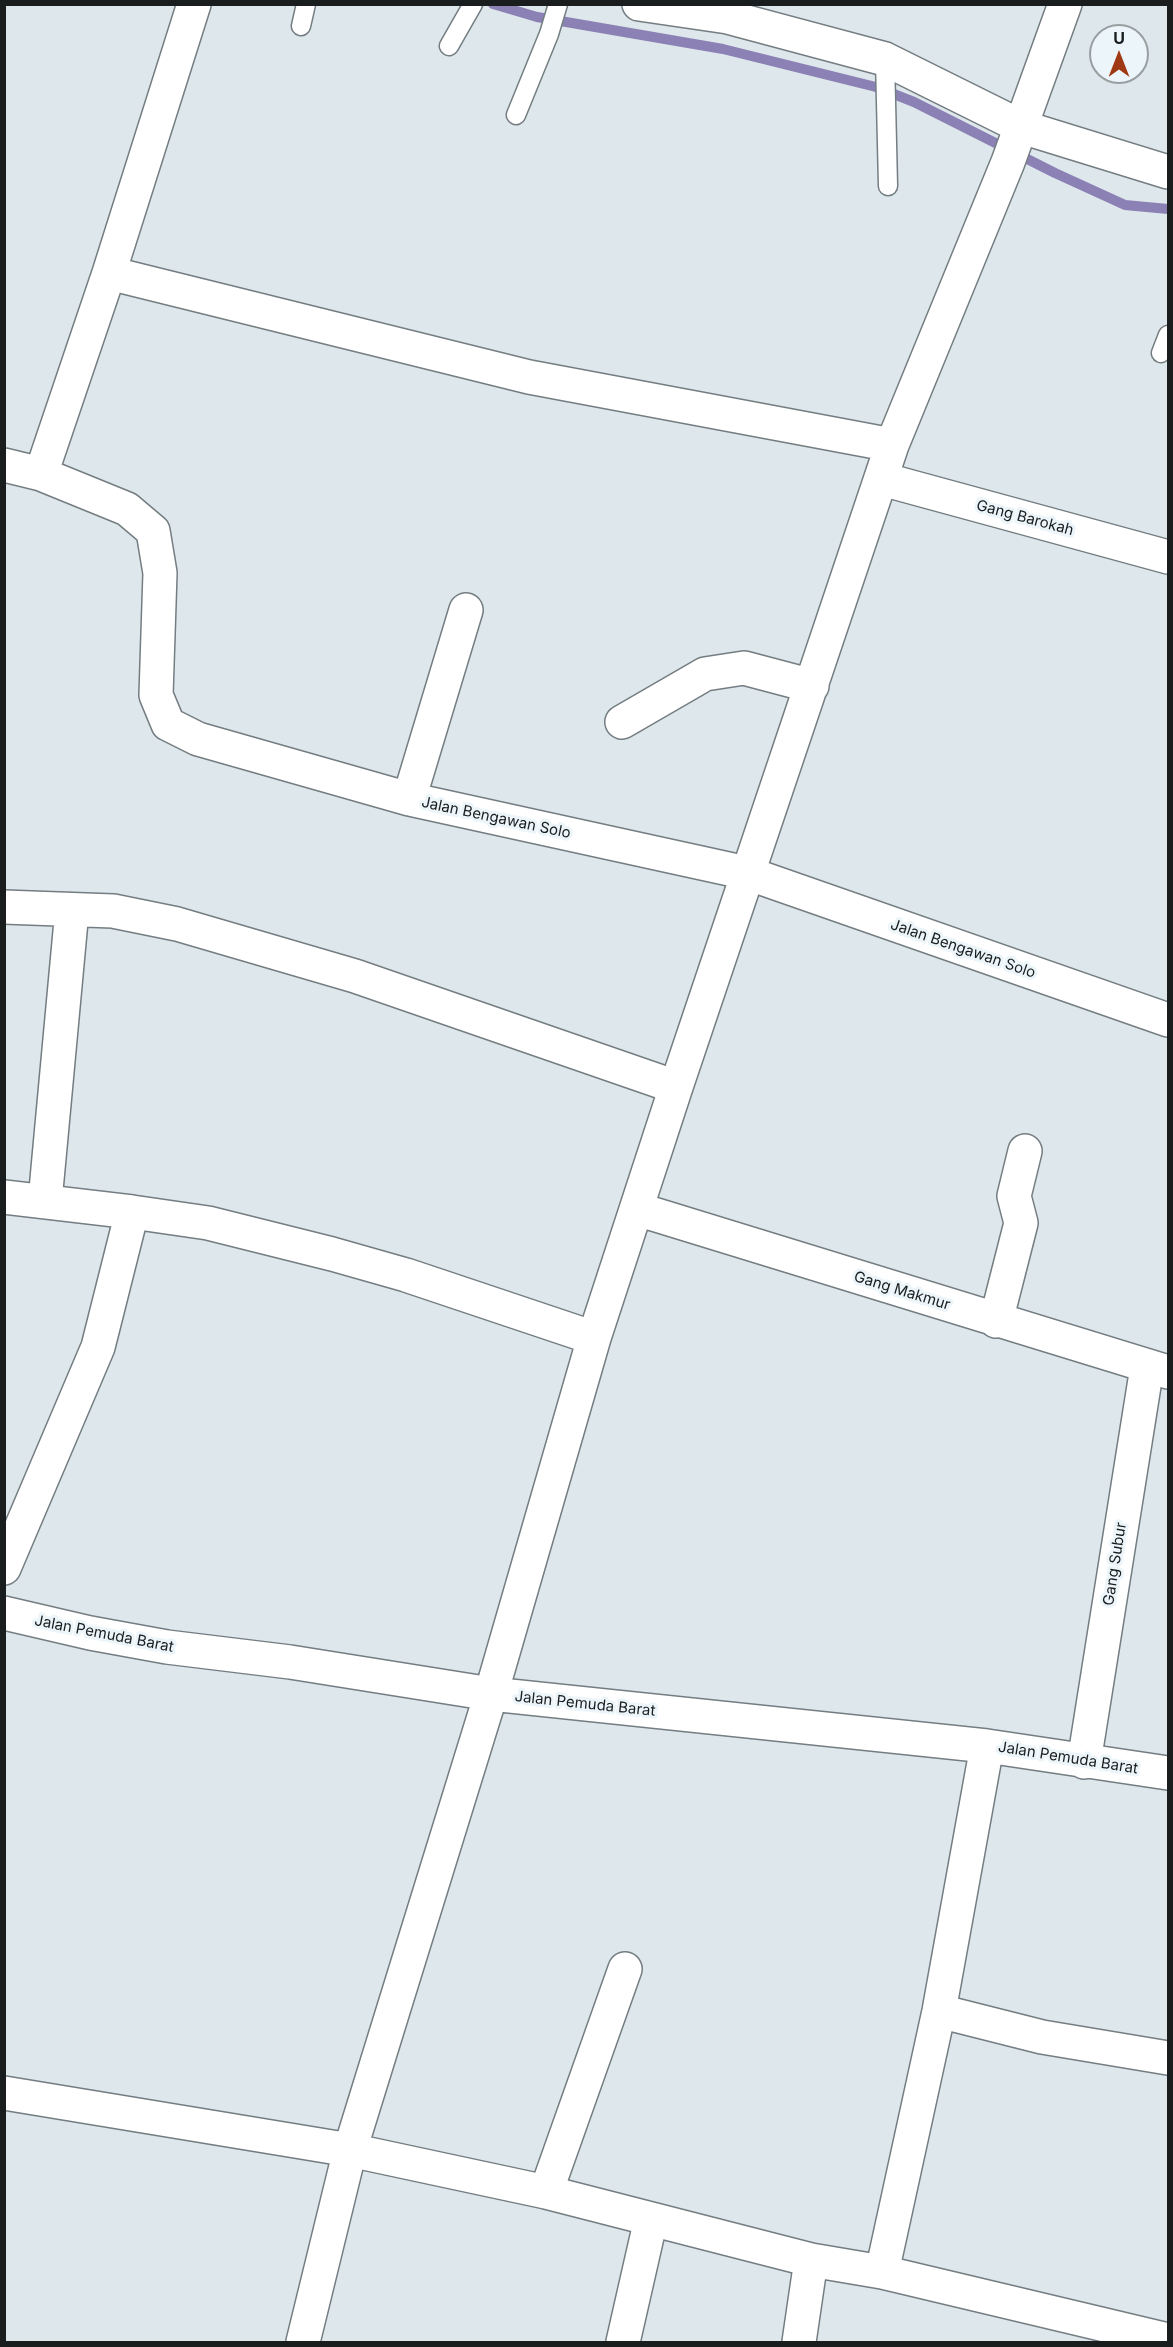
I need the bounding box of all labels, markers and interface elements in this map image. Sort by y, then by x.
north arrow [1089,24,1149,84]
text: U [1113,28,1125,48]
street label: Gang Barokah [974,496,1076,540]
street label: Jalan Bengawan Solo [420,793,572,843]
street label: Jalan Bengawan Solo [888,916,1038,982]
street label: Gang Makmur [852,1268,952,1314]
street label: Gang Subur [1100,1521,1130,1607]
street label: Jalan Pemuda Barat [33,1612,175,1656]
street label: Jalan Pemuda Barat [514,1688,656,1720]
street label: Jalan Pemuda Barat [997,1738,1139,1778]

